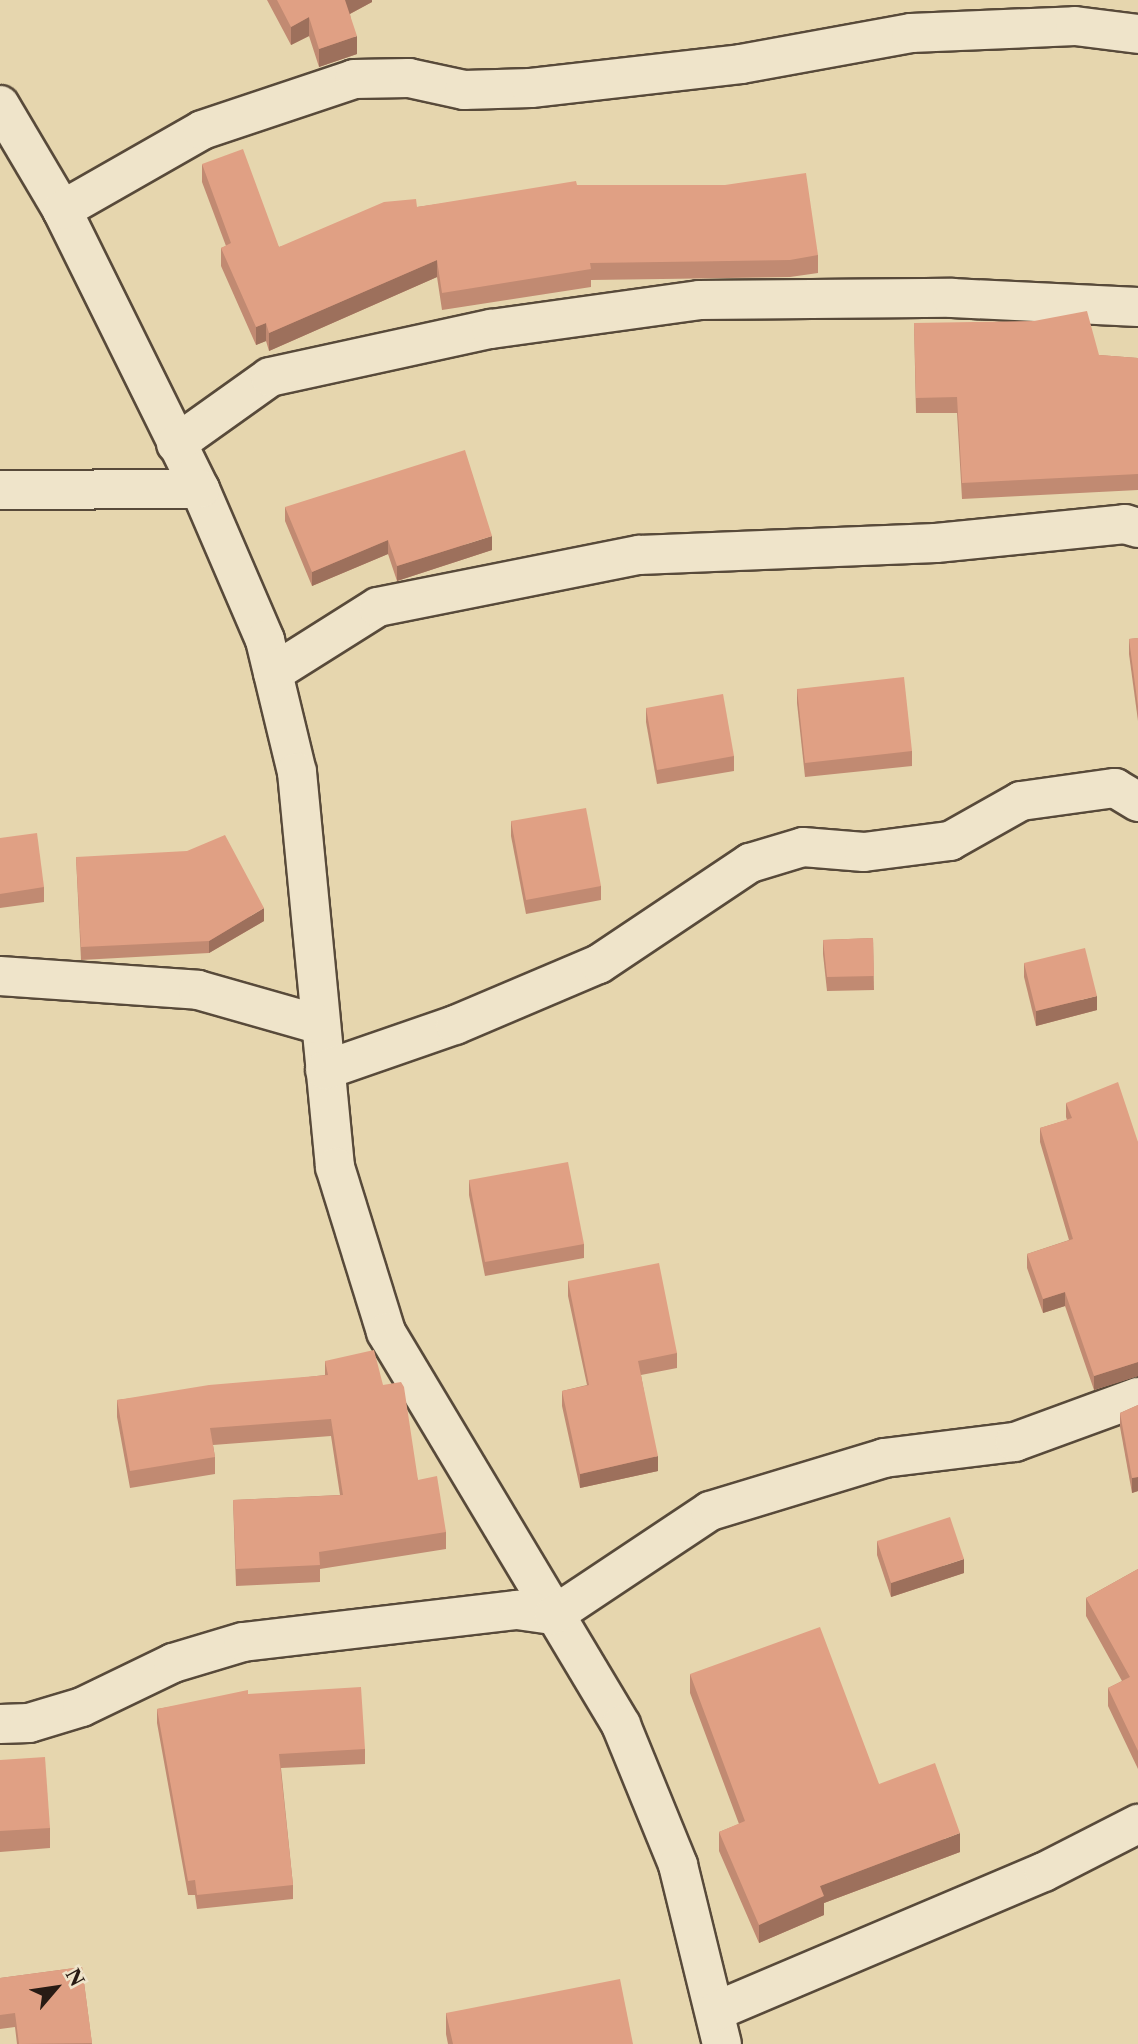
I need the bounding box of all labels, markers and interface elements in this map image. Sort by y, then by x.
north arrow [21,1953,91,2023]
text: N [61,1965,89,1990]

